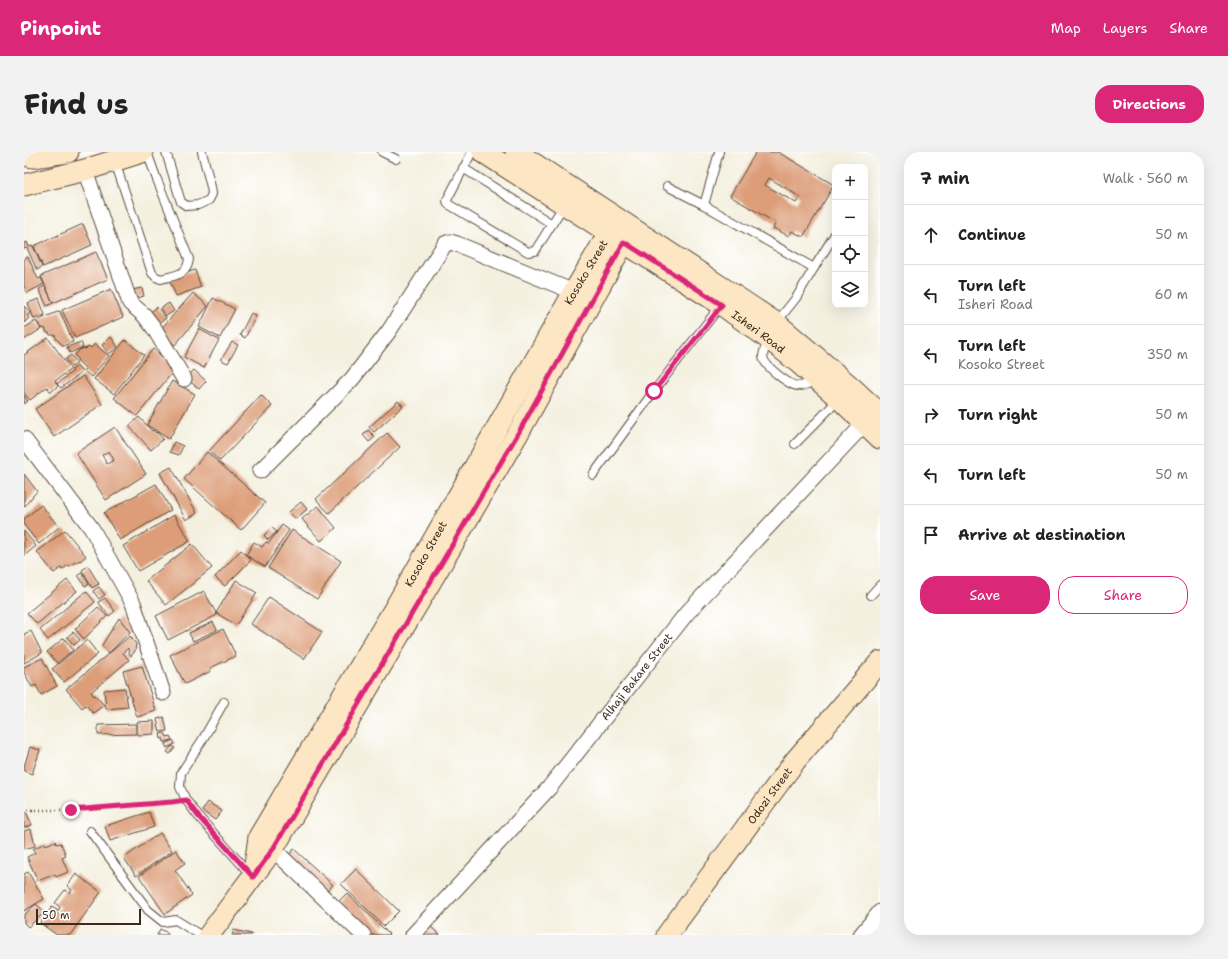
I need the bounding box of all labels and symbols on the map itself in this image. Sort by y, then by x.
street label: Kosoko Street [561,237,612,308]
street label: Isheri Road [728,307,788,357]
route start [645,382,663,400]
street label: Kosoko Street [401,518,451,590]
street label: Alhaji Bakare Street [598,630,676,724]
street label: Odozi Street [744,764,796,827]
route end [62,801,80,819]
scale bar [36,907,141,926]

